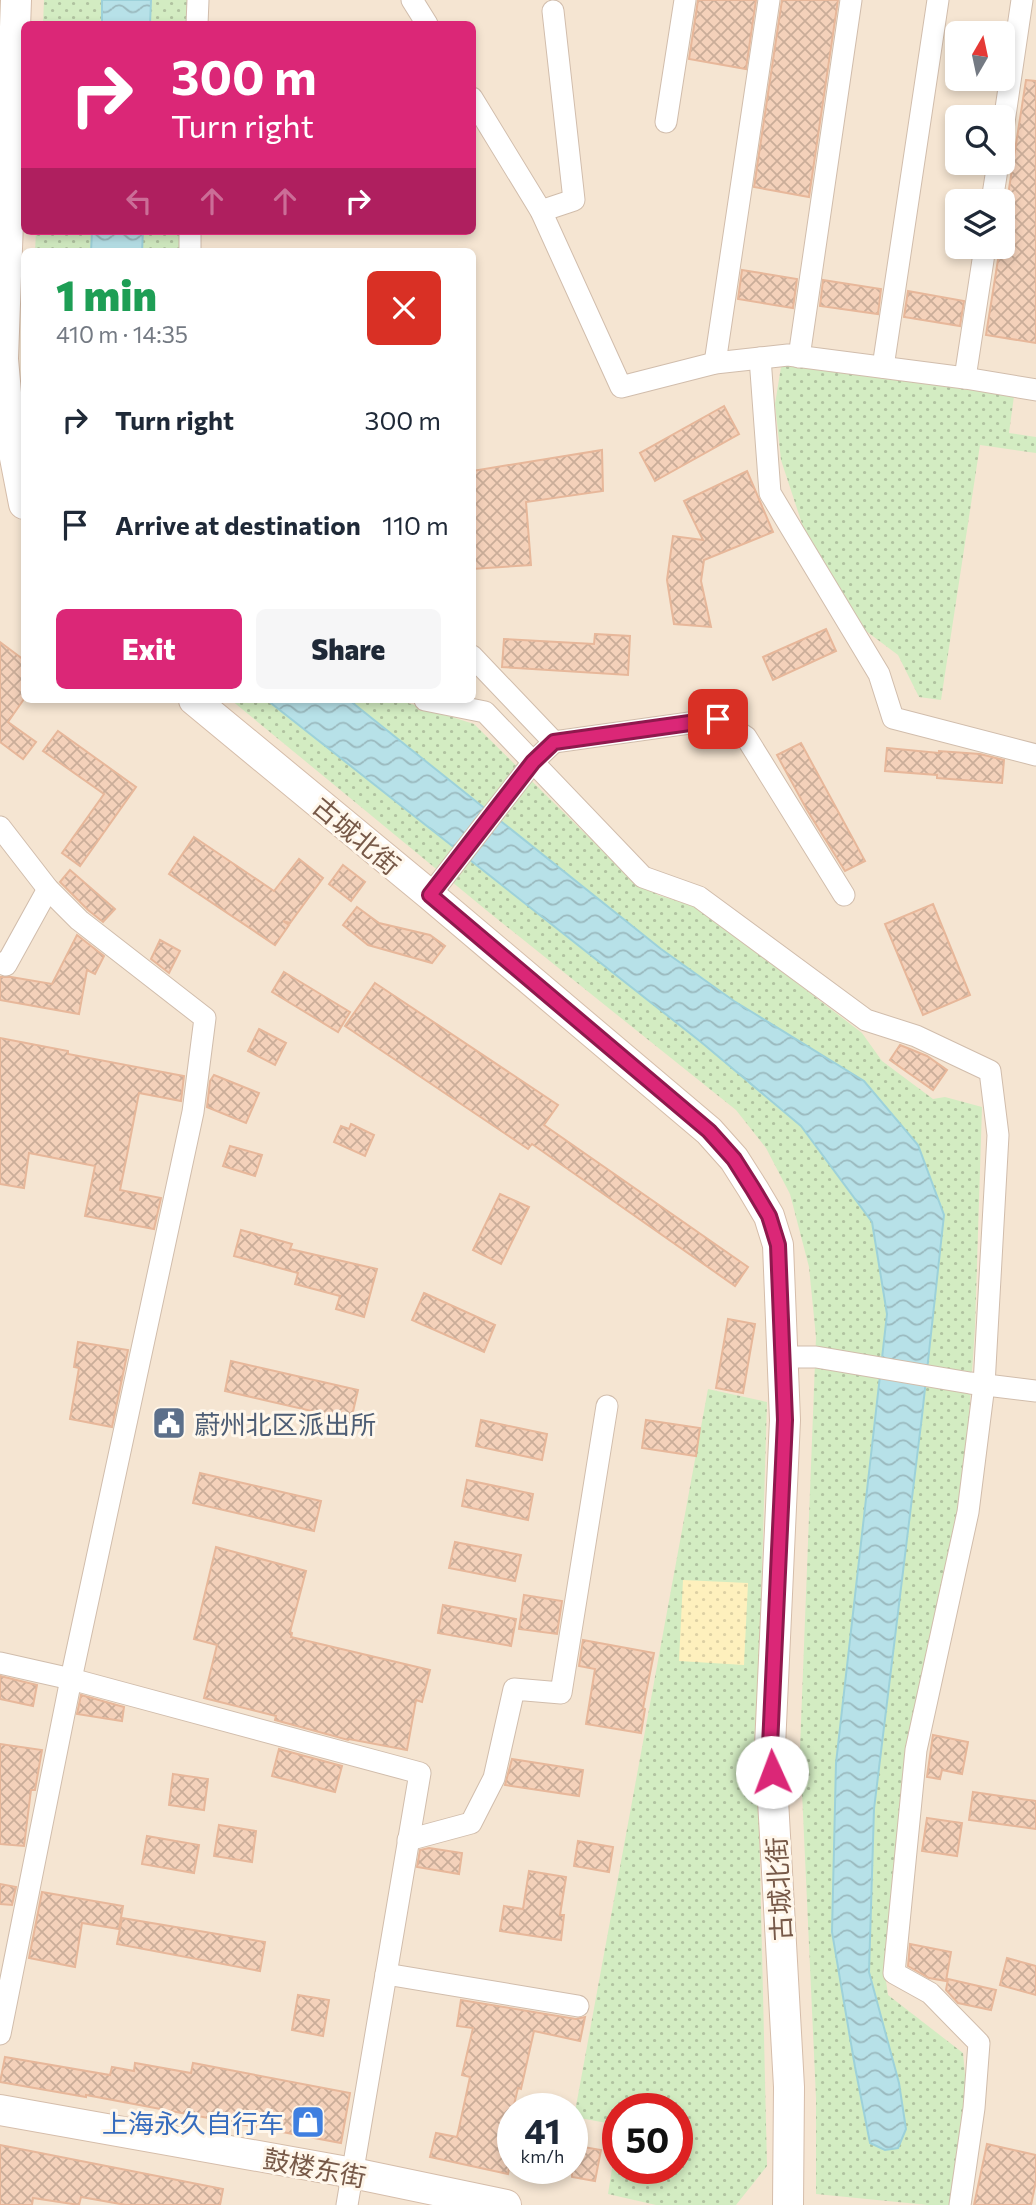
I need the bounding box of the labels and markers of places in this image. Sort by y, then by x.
pin [688,689,748,749]
public building icon: 蔚州北区派出所 [150,1404,188,1442]
place label: 蔚州北区派出所 [194,1408,376,1439]
shop icon: 上海永久自行车 [289,2103,327,2141]
place label: 上海永久自行车 [102,2107,284,2138]

